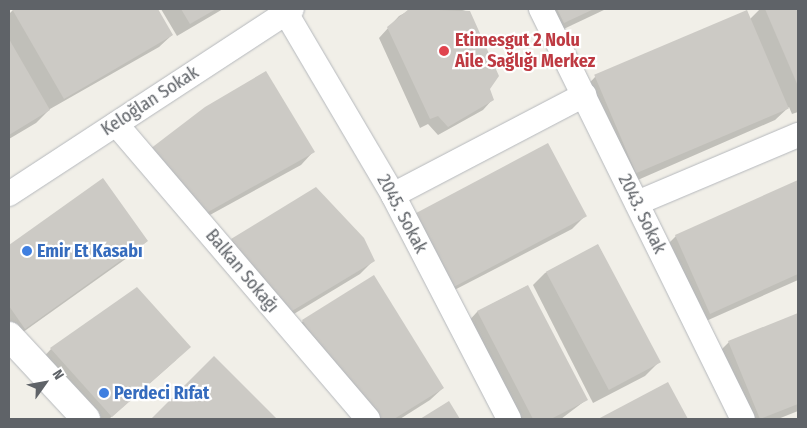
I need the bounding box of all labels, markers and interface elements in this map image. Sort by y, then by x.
place label: Etimesgut 2 Nolu Aile Sağlığı Merkez [455,30,595,72]
marker: Etimesgut 2 Nolu Aile Sağlığı Merkez [437,44,451,58]
street label: Keloğlan Sokak [97,62,203,140]
street label: 2045. Sokak [372,171,432,257]
street label: 2043. Sokak [614,171,670,257]
street label: Balkan Sokağı [201,225,283,317]
place label: Emir Et Kasabı [37,240,143,262]
marker: Emir Et Kasabı [21,245,33,257]
north arrow [20,358,70,408]
text: N [49,367,68,383]
place label: Perdeci Rıfat [114,382,209,404]
marker: Perdeci Rıfat [98,387,110,399]

